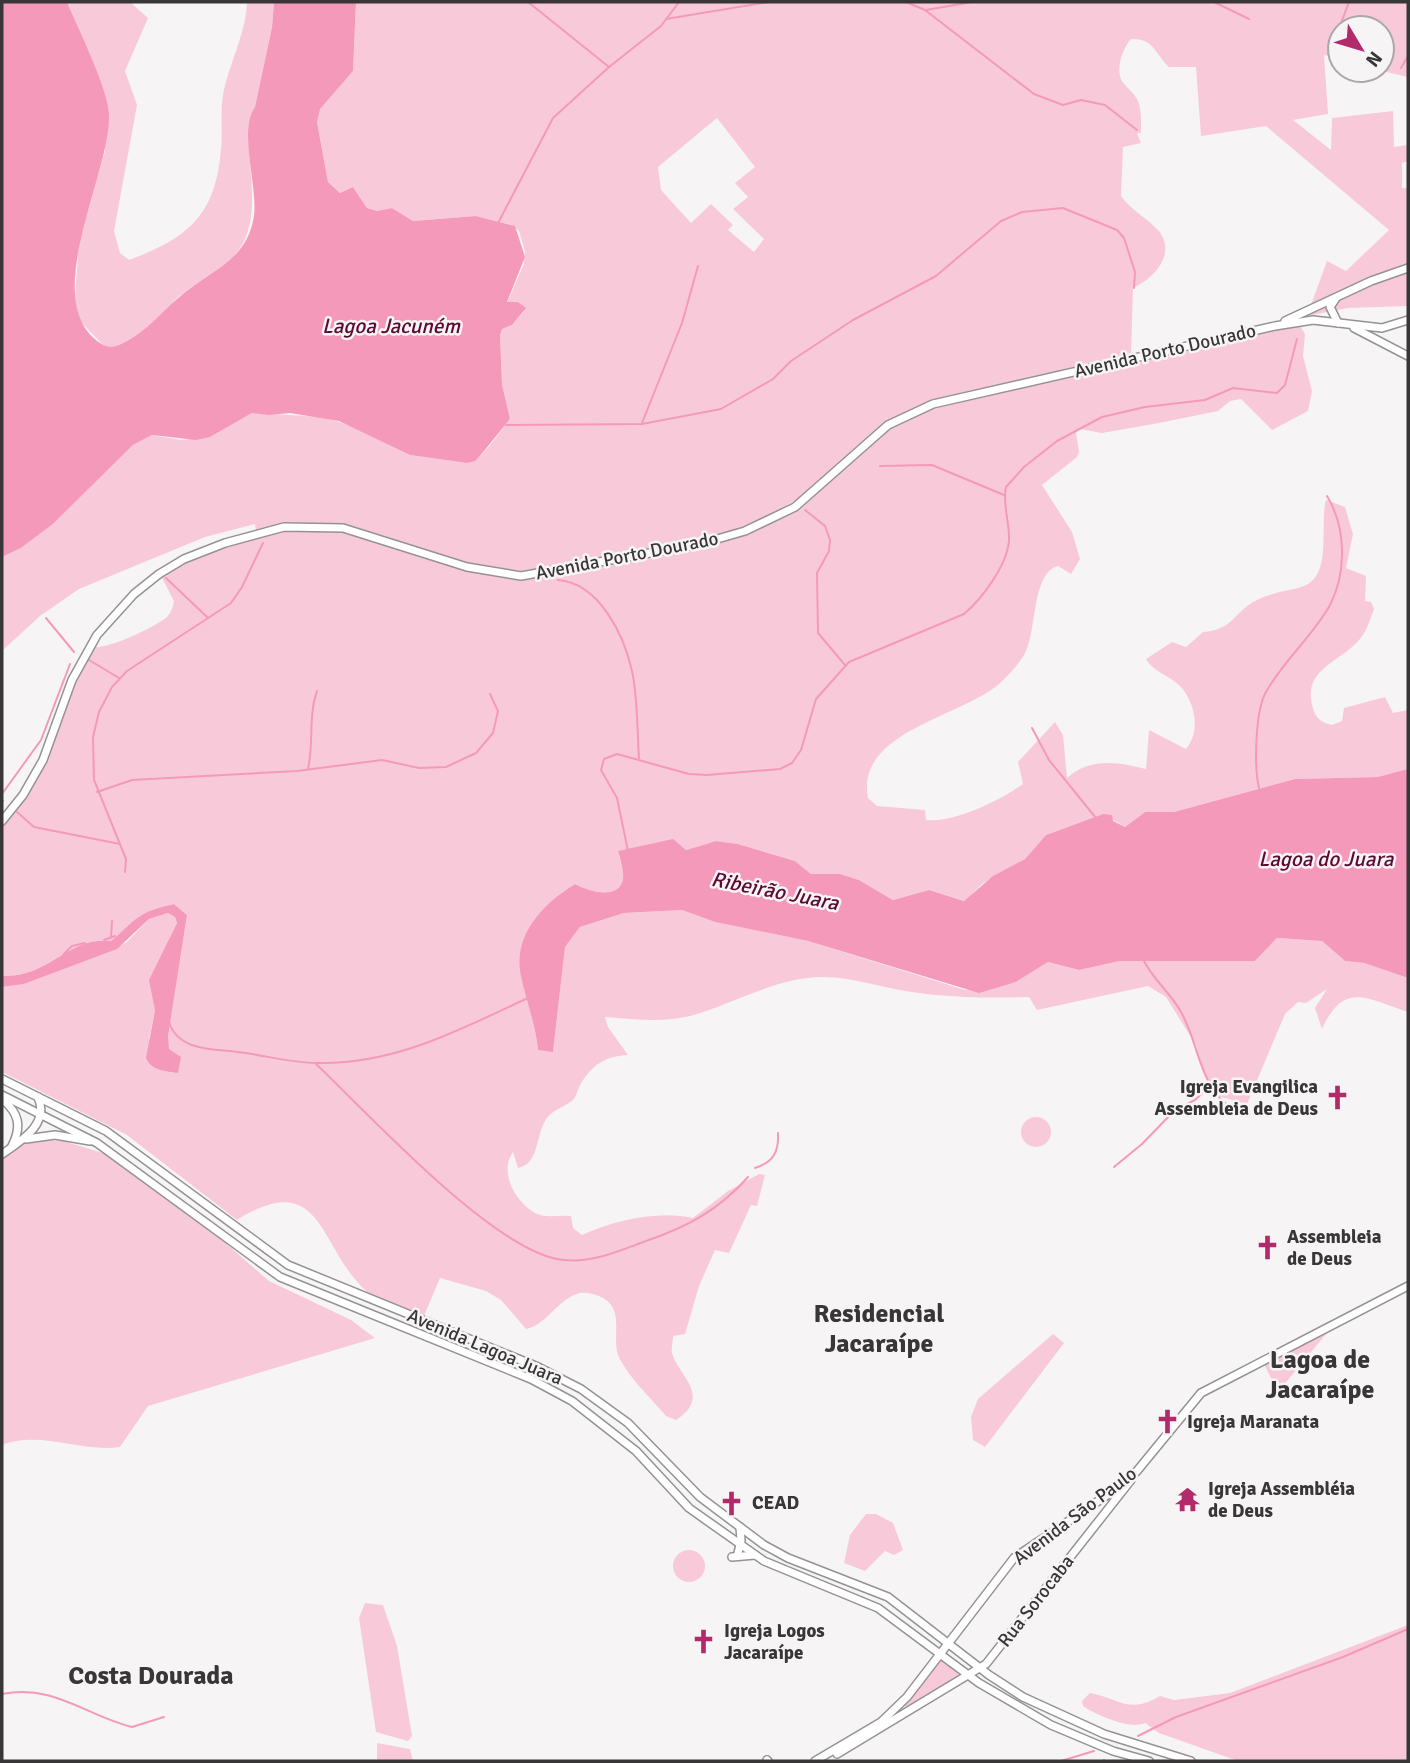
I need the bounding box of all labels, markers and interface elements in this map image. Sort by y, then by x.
north arrow [1326,14,1396,84]
text: N [1360,46,1387,71]
water label: Lagoa Jacuném [322,313,461,339]
street label: Avenida Porto Dourado [1072,318,1258,384]
street label: Avenida Porto Dourado [534,526,721,585]
water label: Lagoa do Juara [1258,846,1395,872]
water label: Ribeirão Juara [709,866,842,916]
place label: Igreja Evangilica Assembleia de Deus [1154,1075,1318,1121]
church icon: Igreja Evangilica Assembleia de Deus [1324,1084,1352,1112]
place label: Assembleia de Deus [1287,1225,1382,1271]
church icon: Assembleia de Deus [1253,1234,1281,1262]
district label: Residencial Jacaraípe [814,1298,944,1360]
street label: Avenida Lagoa Juara [404,1303,566,1391]
district label: Lagoa de Jacaraípe [1266,1344,1374,1406]
church icon: Igreja Maranata [1153,1408,1181,1436]
place label: Igreja Maranata [1187,1410,1319,1434]
street label: Avenida São Paulo [1009,1462,1142,1570]
place label: Igreja Assembléia de Deus [1208,1477,1355,1523]
temple icon: Igreja Assembléia de Deus [1174,1486,1202,1514]
church icon: CEAD [718,1489,746,1517]
place label: CEAD [752,1491,799,1515]
street label: Rua Sorocaba [993,1550,1079,1652]
place label: Igreja Logos Jacaraípe [724,1619,825,1665]
church icon: Igreja Logos Jacaraípe [690,1628,718,1656]
district label: Costa Dourada [68,1660,234,1692]

